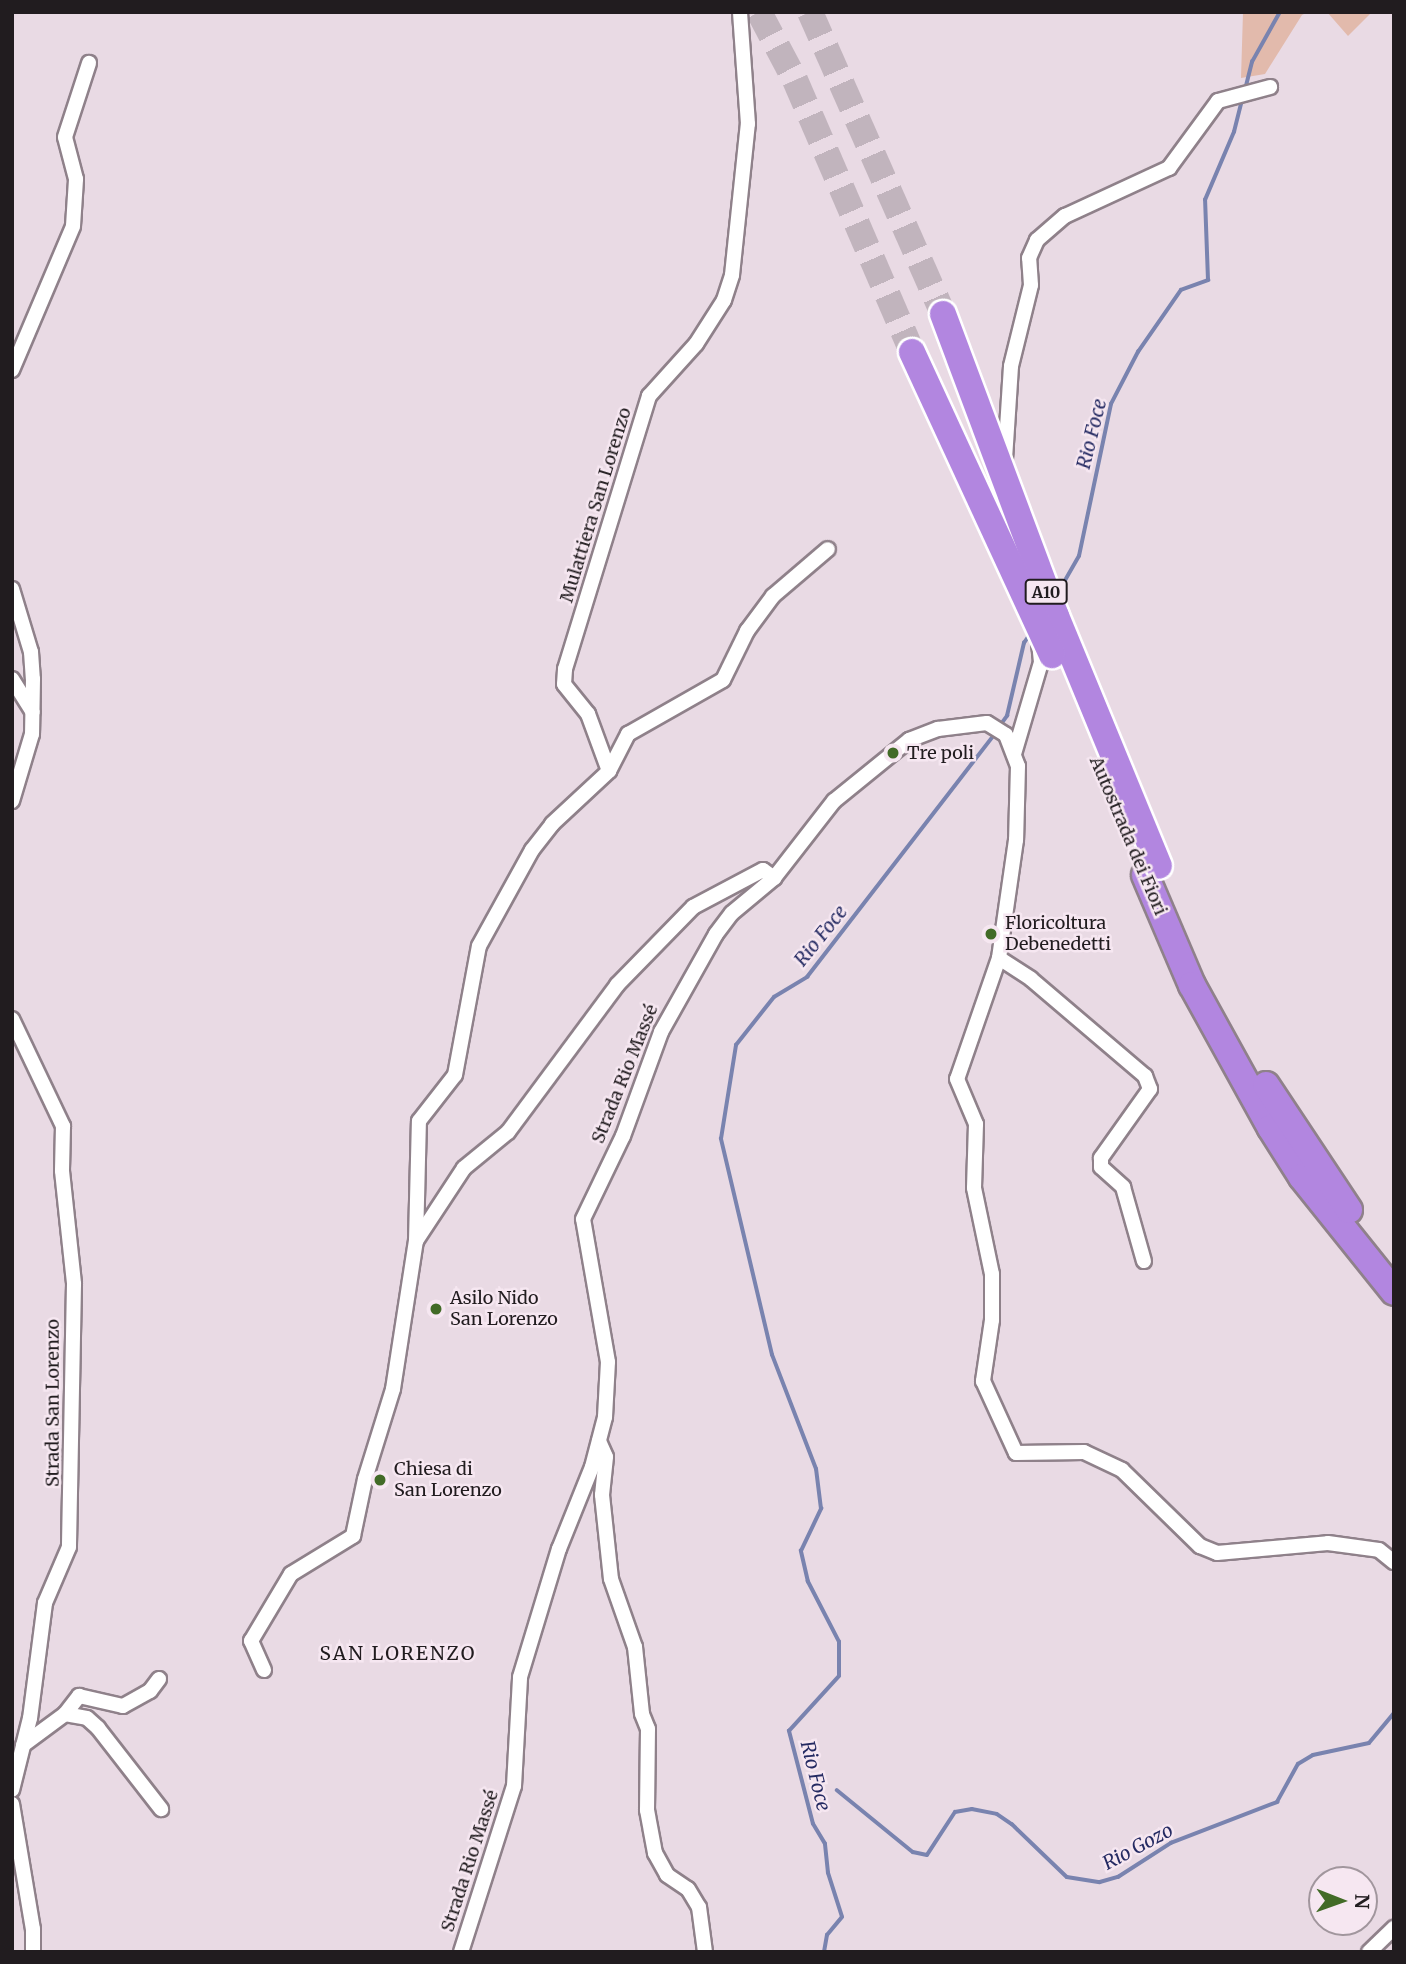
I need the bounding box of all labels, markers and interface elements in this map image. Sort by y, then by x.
water label: Rio Foce [1072,397,1112,471]
street label: Mulattiera San Lorenzo [556,405,636,605]
road number: A10 [1023,580,1069,604]
place label: Tre poli [907,742,974,764]
marker: Tre poli [885,745,901,761]
street label: Autostrada dei Fiori [1085,753,1171,919]
water label: Rio Foce [790,901,852,971]
place label: Floricoltura Debenedetti [1005,913,1111,956]
marker: Floricoltura Debenedetti [983,926,999,942]
street label: Strada Rio Massé [587,1001,663,1147]
place label: Asilo Nido San Lorenzo [450,1288,558,1330]
marker: Asilo Nido San Lorenzo [428,1301,444,1317]
street label: Strada San Lorenzo [42,1319,64,1487]
place label: Chiesa di San Lorenzo [394,1459,502,1502]
marker: Chiesa di San Lorenzo [372,1472,388,1488]
district label: SAN LORENZO [321,1643,475,1665]
water label: Rio Foce [795,1739,835,1813]
street label: Strada Rio Massé [437,1787,503,1935]
water label: Rio Gozo [1099,1819,1177,1875]
north arrow [1308,1866,1378,1936]
text: N [1350,1894,1374,1909]

